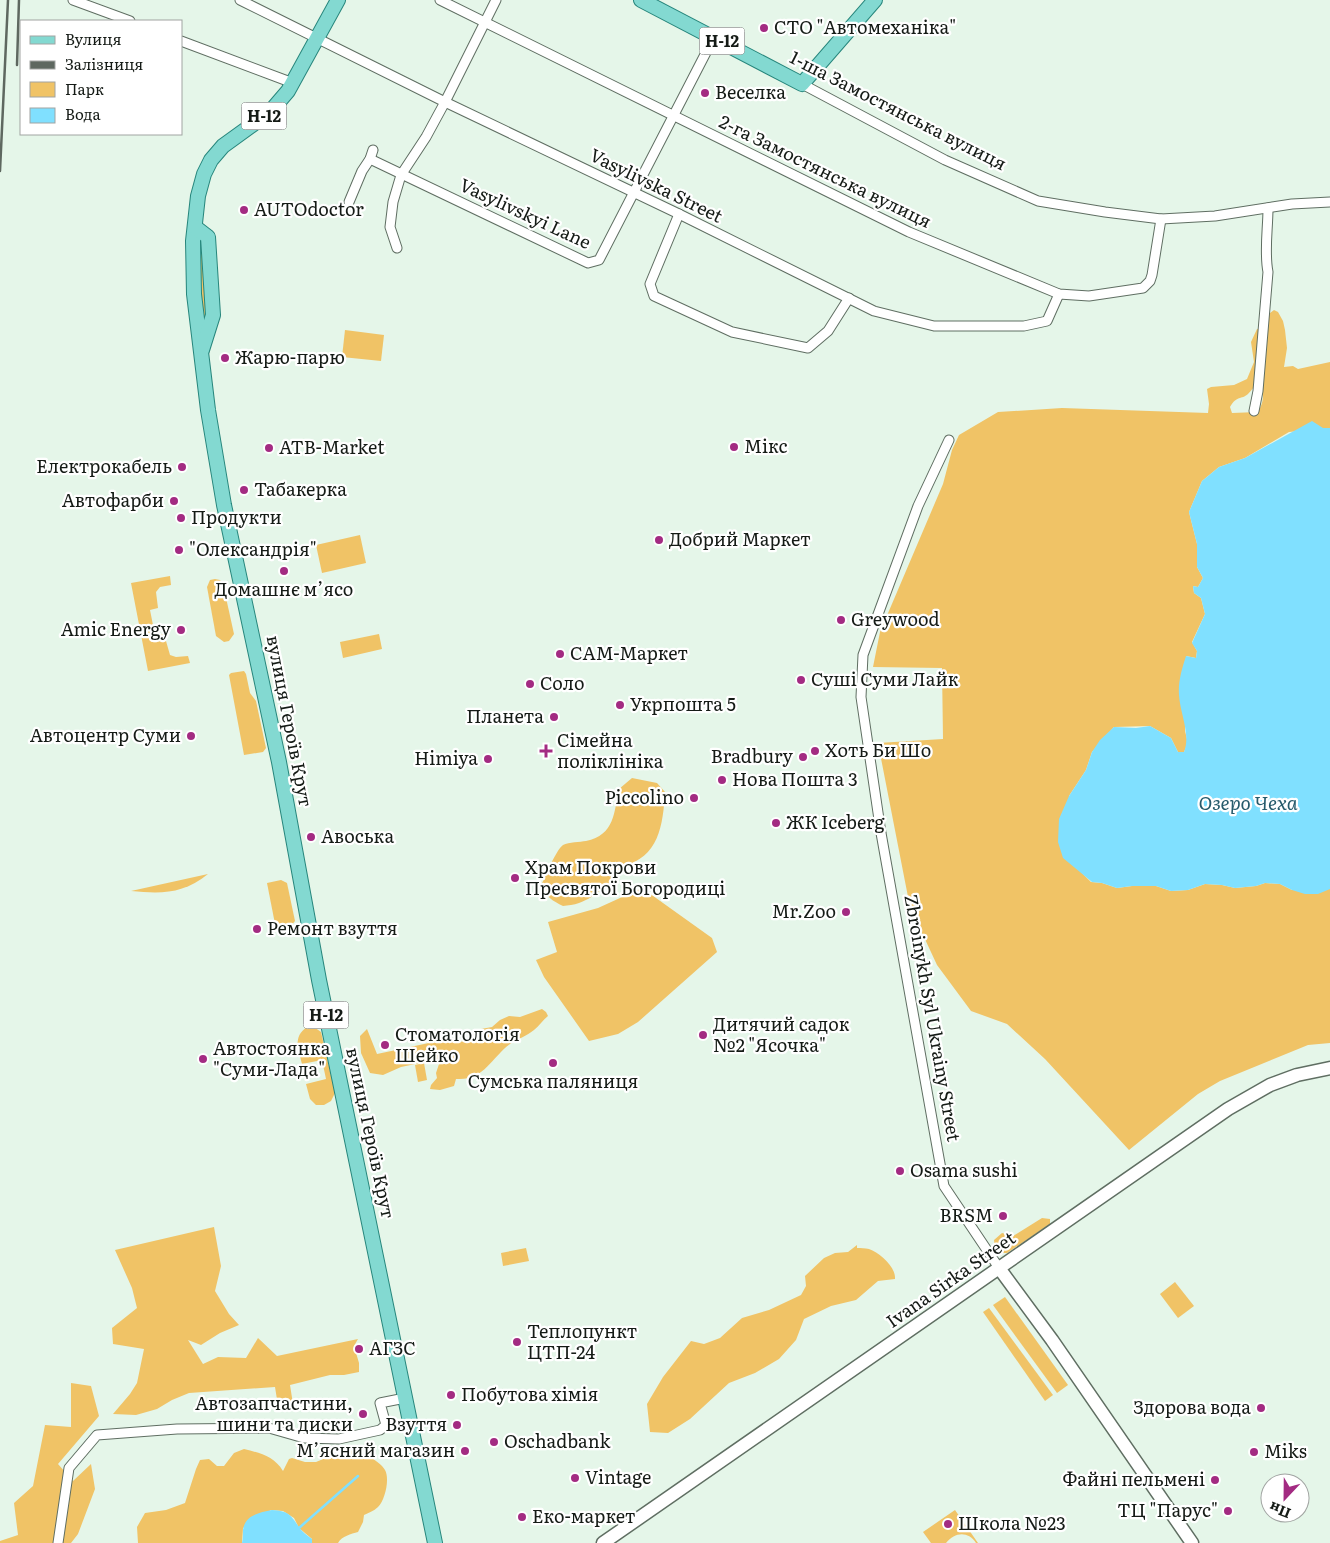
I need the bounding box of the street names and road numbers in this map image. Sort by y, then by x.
road number: Н-12 [700,27,744,54]
street label: 1-ша Замостянська вулиця [786,43,1012,176]
road number: Н-12 [242,102,286,130]
street label: 2-га Замостянська вулиця [715,107,936,234]
street label: Vasylivska Street [586,141,728,229]
street label: Vasylivskyi Lane [456,170,596,255]
street label: вулиця Героїв Крут [261,633,320,809]
street label: Zbroinykh Syl Ukrainy Street [898,892,969,1144]
road number: Н-12 [304,1002,348,1028]
street label: вулиця Героїв Крут [340,1045,403,1221]
street label: Ivana Sirka Street [880,1224,1021,1334]

